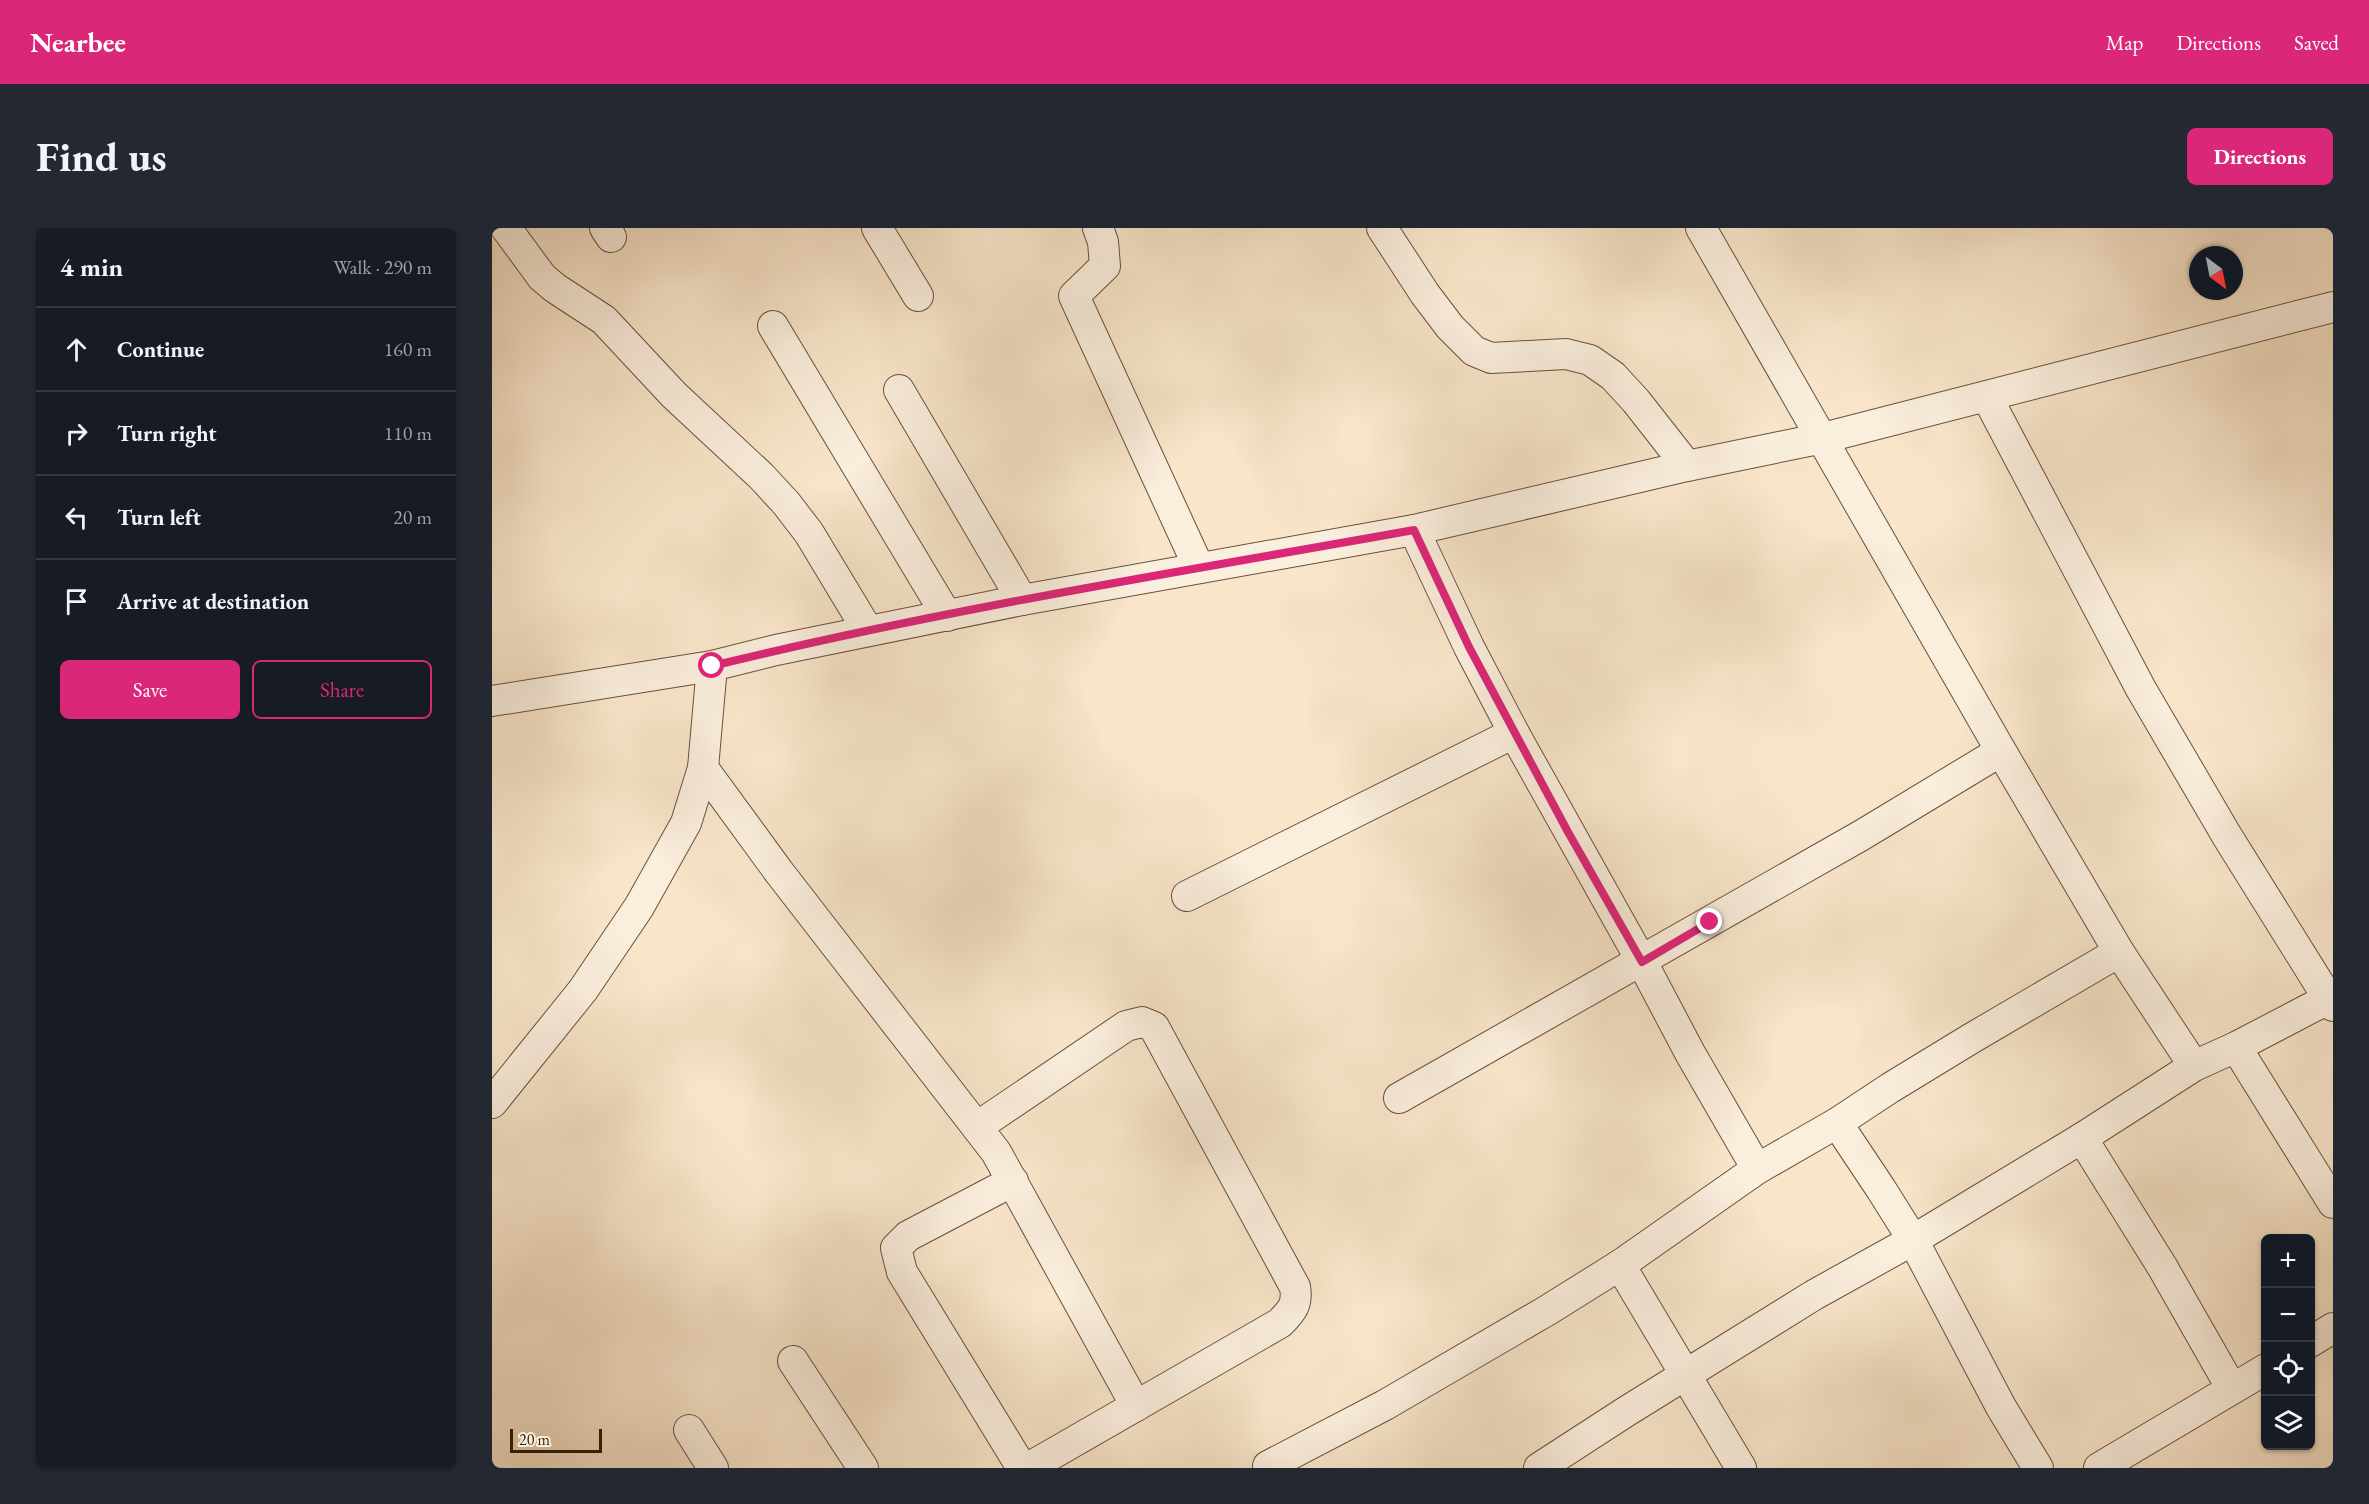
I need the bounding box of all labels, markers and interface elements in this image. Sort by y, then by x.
text: Nearbee [30,24,126,60]
text: Map [2106,29,2143,56]
text: Directions [2176,29,2261,56]
text: Saved [2294,29,2339,56]
button: Directions [2187,128,2333,185]
text: Find us [36,129,167,184]
north arrow [2189,246,2243,300]
text: 4 min [60,250,123,284]
text: Walk · 290 m [333,254,432,280]
icon: ahead [60,333,93,366]
text: Continue [117,335,204,364]
text: 160 m [384,336,432,362]
icon: right [60,417,93,450]
text: Turn right [117,419,216,448]
text: 110 m [384,420,432,446]
icon: left [60,501,93,534]
text: Turn left [117,503,201,532]
text: 20 m [393,504,432,530]
icon: arrive [60,585,93,618]
text: Arrive at destination [117,587,309,616]
route start [698,652,724,678]
button: Save [60,660,240,719]
button: Share [252,660,432,719]
route end [1696,908,1722,934]
map controls [2261,1234,2315,1450]
button: + [2261,1234,2315,1288]
button: − [2261,1288,2315,1342]
button: locate [2261,1342,2315,1396]
button: layers [2261,1396,2315,1450]
scale bar [510,1426,602,1454]
text: 20 m [519,1429,550,1450]

